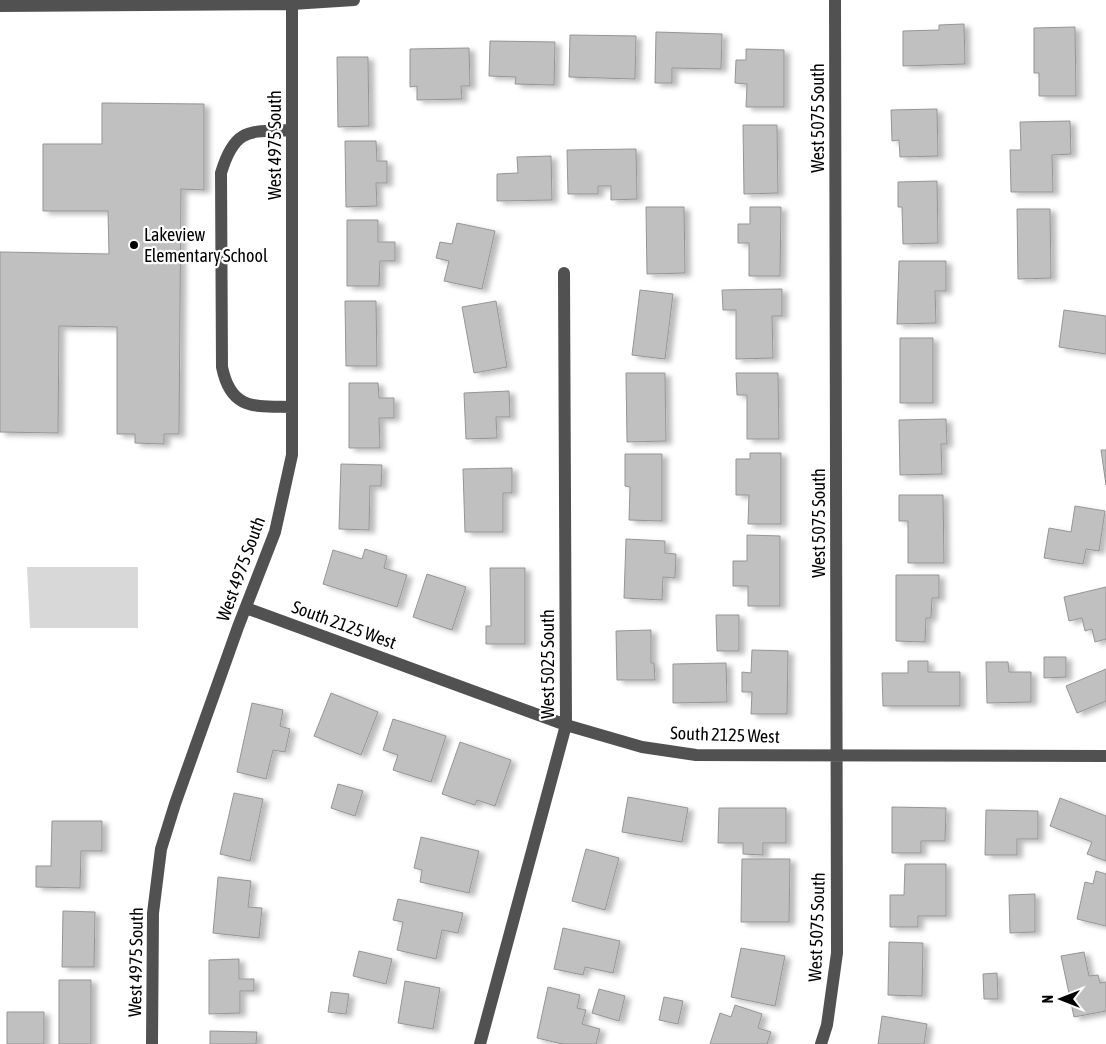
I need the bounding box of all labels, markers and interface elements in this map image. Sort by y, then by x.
street label: West 5075 South [807,63,828,173]
street label: West 4975 South [264,90,285,200]
place label: Lakeview Elementary School [144,224,268,266]
marker: Lakeview Elementary School [128,239,140,251]
street label: West 5075 South [808,468,829,578]
street label: West 4975 South [212,514,269,624]
street label: South 2125 West [289,596,399,653]
street label: West 5025 South [537,609,558,719]
street label: South 2125 West [670,722,780,747]
street label: West 5075 South [804,872,829,982]
street label: West 4975 South [124,907,147,1017]
north arrow [1036,974,1086,1024]
text: N [1040,995,1056,1003]

